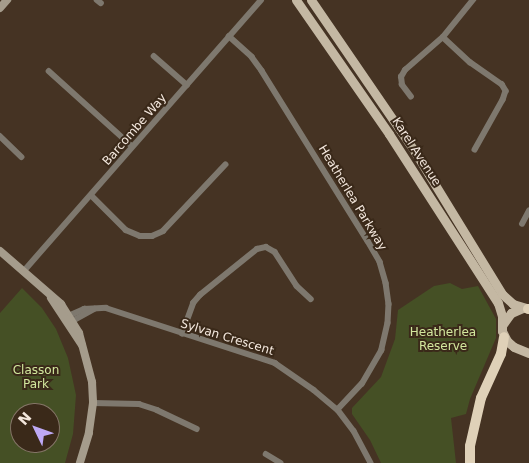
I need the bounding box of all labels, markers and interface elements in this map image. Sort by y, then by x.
street label: Barcombe Way [100,91,170,169]
street label: Karel Avenue [389,115,443,189]
street label: Heatherlea Parkway [315,143,389,253]
street label: Sylvan Crescent [179,317,275,359]
park label: Heatherlea Reserve [410,326,476,354]
park label: Classon Park [13,364,59,392]
north arrow [10,403,60,453]
text: N [15,409,34,428]

